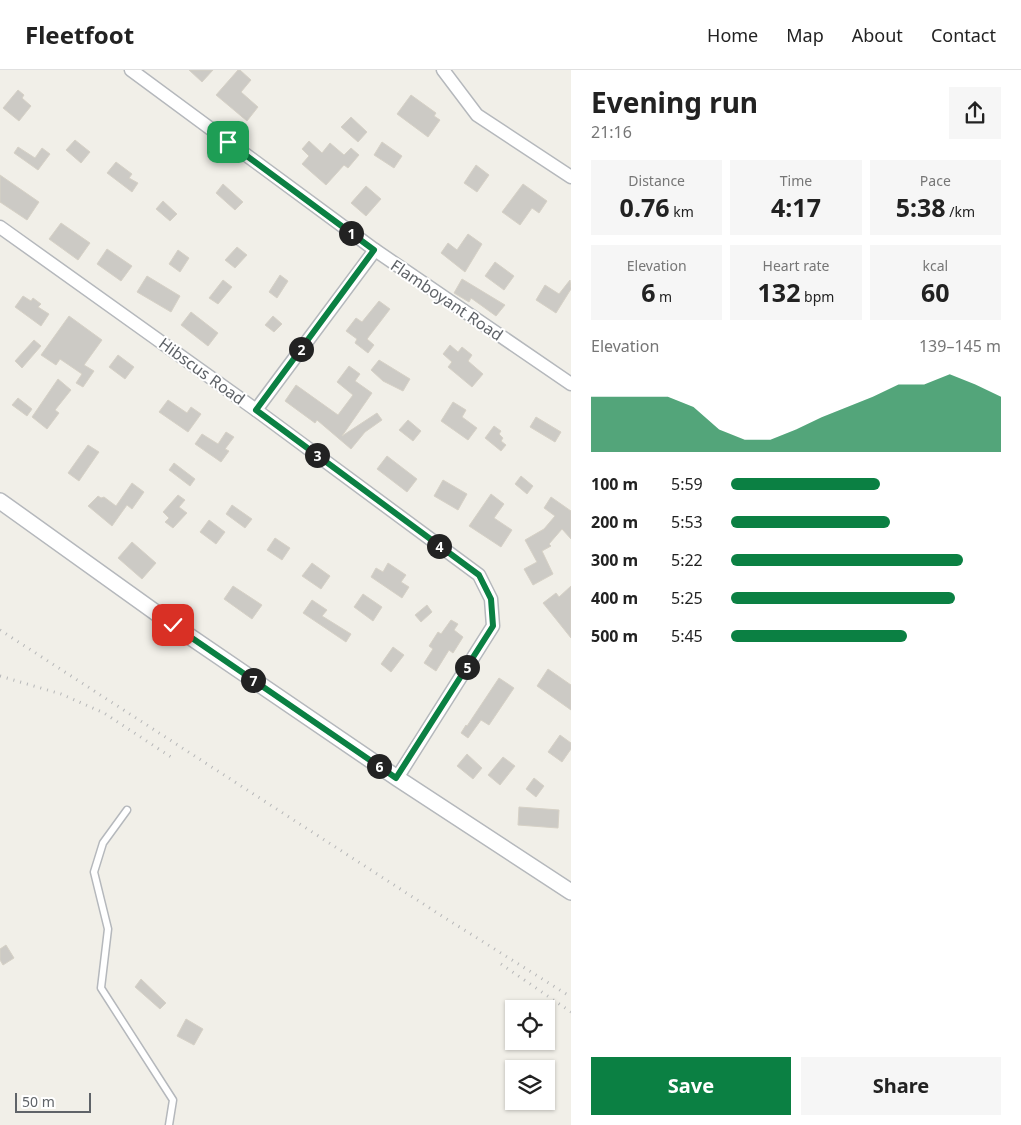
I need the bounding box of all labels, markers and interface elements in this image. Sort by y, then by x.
text: Fleetfoot [25,18,134,51]
text: Home [707,23,758,47]
text: Map [786,23,824,47]
text: About [852,23,903,47]
text: Contact [931,23,996,47]
text: Evening run [591,83,758,121]
button: share [949,87,1001,139]
pin [207,121,249,163]
text: 21:16 [591,121,632,143]
icon: arrive [214,128,242,156]
text: Distance [628,171,685,190]
text: Time [780,171,812,190]
text: Pace [920,171,951,190]
text: 0.76 [620,190,670,224]
text: 4:17 [771,190,821,224]
text: 5:38 [896,190,946,224]
text: km [670,202,694,221]
text: /km [946,202,975,221]
pin: 1 [338,220,364,246]
text: 1 [347,224,356,243]
street label: Flamboyant Road [387,254,507,346]
text: Elevation [627,256,687,275]
text: Heart rate [763,256,829,275]
text: kcal [922,256,948,275]
text: 6 [641,275,655,309]
text: 132 [758,275,800,309]
text: 60 [921,275,950,309]
text: m [655,287,672,306]
text: bpm [800,287,834,306]
street label: Hibscus Road [155,332,249,410]
text: Elevation [591,335,659,357]
text: 139–145 m [919,335,1001,357]
pin: 2 [288,336,314,362]
text: 2 [297,340,306,359]
pin: 3 [304,442,330,468]
text: 3 [313,446,322,465]
text: 100 m [591,473,638,495]
text: 5:59 [671,473,703,495]
text: 200 m [591,511,638,533]
text: 5:53 [671,511,703,533]
pin: 4 [426,534,452,558]
text: 4 [435,537,444,556]
text: 300 m [591,549,638,571]
text: 5:22 [671,549,703,571]
text: 400 m [591,587,638,609]
text: 5:25 [671,587,703,609]
pin [152,604,194,646]
icon: check [159,611,187,639]
text: 500 m [591,625,638,647]
text: 5:45 [671,625,703,647]
pin: 5 [454,654,480,680]
text: 5 [463,658,472,677]
pin: 7 [240,668,266,692]
text: 7 [249,671,258,690]
pin: 6 [366,754,392,778]
text: 6 [375,757,384,776]
map controls [505,1000,555,1110]
button: locate [505,1000,555,1050]
button: Save [591,1057,791,1115]
button: Share [801,1057,1001,1115]
button: layers [505,1060,555,1110]
scale bar [15,1090,91,1113]
text: 50 m [22,1092,55,1111]

